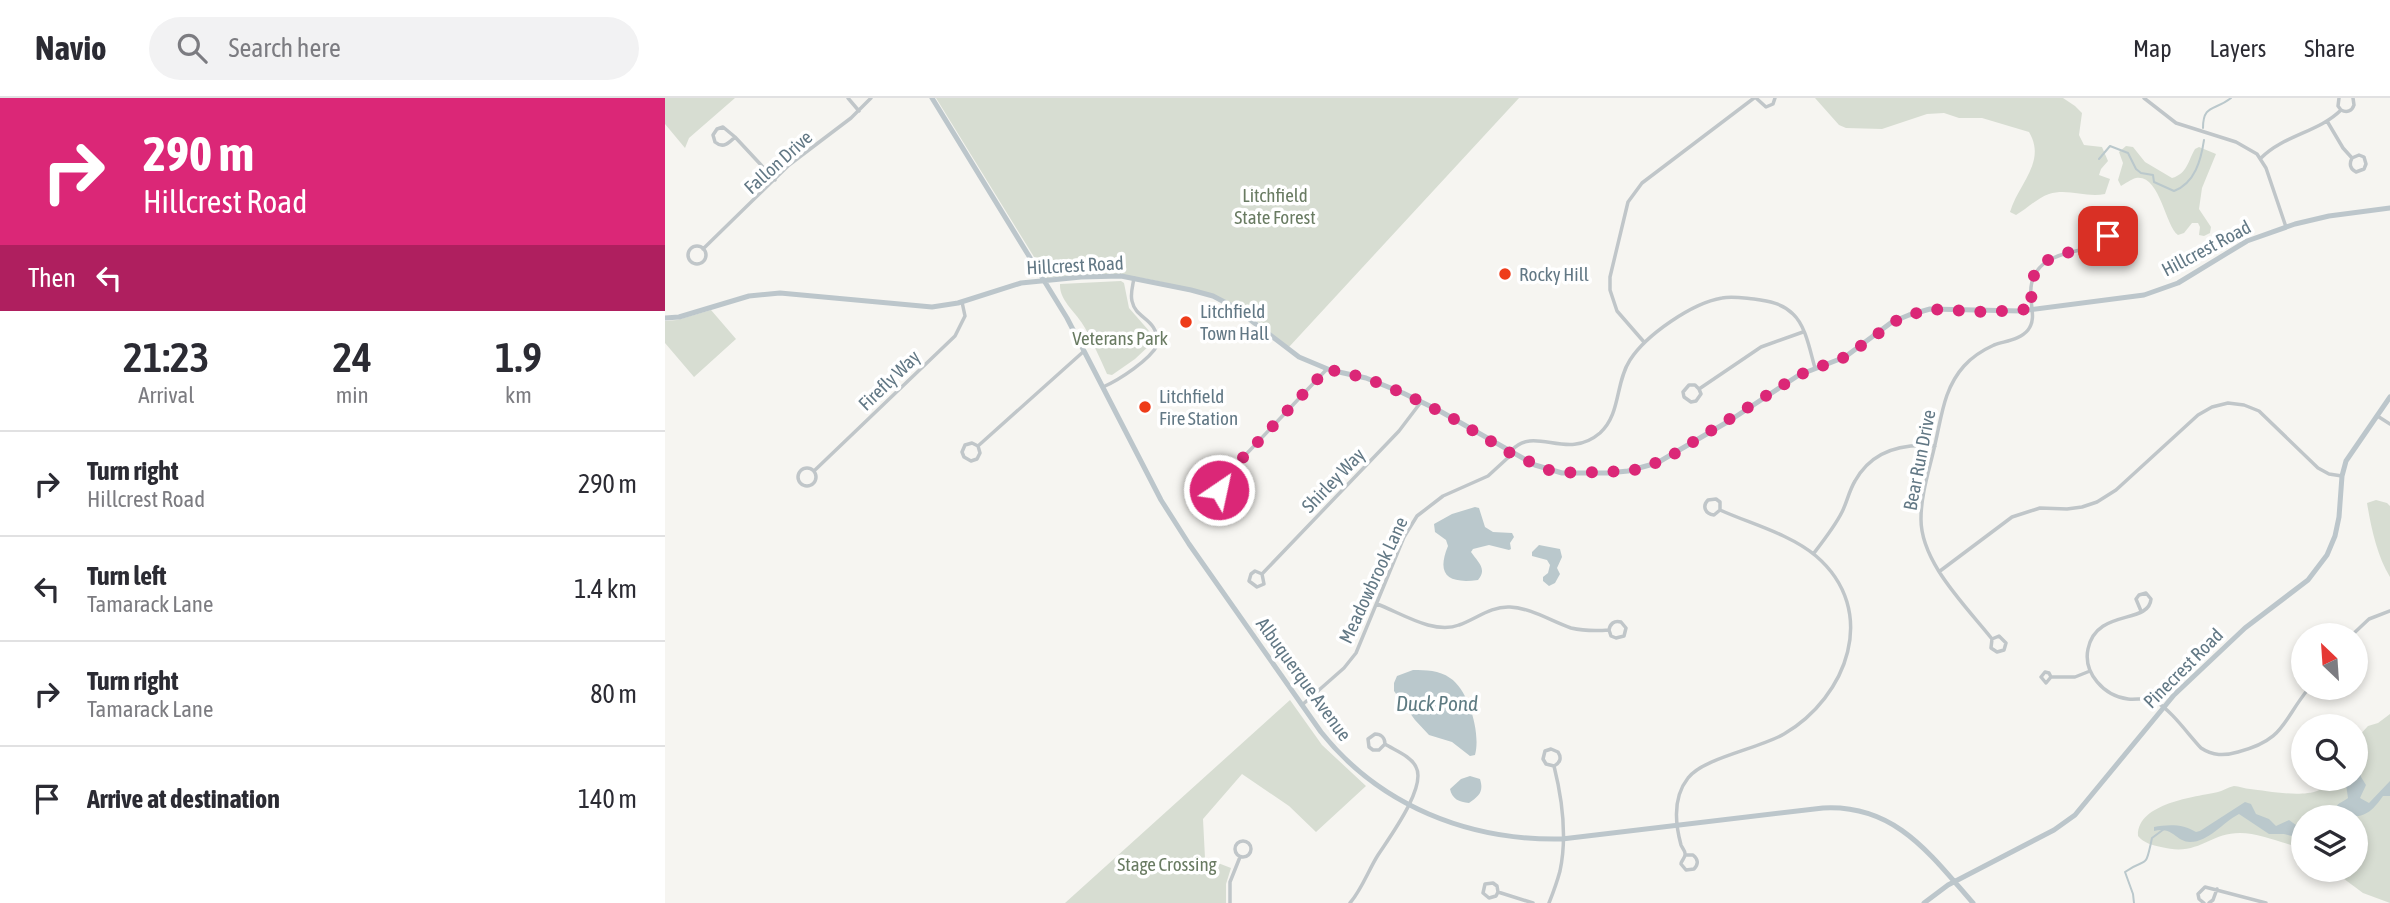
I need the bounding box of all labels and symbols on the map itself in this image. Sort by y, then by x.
street label: Fallon Drive [740,126,816,198]
park label: Litchfield State Forest [1234,184,1316,228]
pin [2078,206,2138,266]
street label: Hillcrest Road [2158,215,2254,281]
street label: Hillcrest Road [1026,251,1124,279]
place label: Rocky Hill [1519,263,1589,285]
marker: Rocky Hill [1497,266,1513,282]
place label: Litchfield Town Hall [1200,300,1269,344]
marker: Litchfield Town Hall [1178,314,1194,330]
park label: Veterans Park [1072,327,1168,349]
street label: Firefly Way [854,345,924,415]
place label: Litchfield Fire Station [1159,385,1238,429]
marker: Litchfield Fire Station [1137,399,1153,415]
street label: Bear Run Drive [1898,408,1940,512]
street label: Shirley Way [1297,443,1369,517]
position arrow [1182,453,1256,527]
street label: Meadowbrook Lane [1334,513,1412,647]
street label: Albuquerque Avenue [1252,613,1356,745]
north arrow [2291,623,2368,700]
street label: Pinecrest Road [2139,624,2227,712]
water label: Duck Pond [1396,691,1478,715]
park label: Stage Crossing [1117,853,1218,875]

